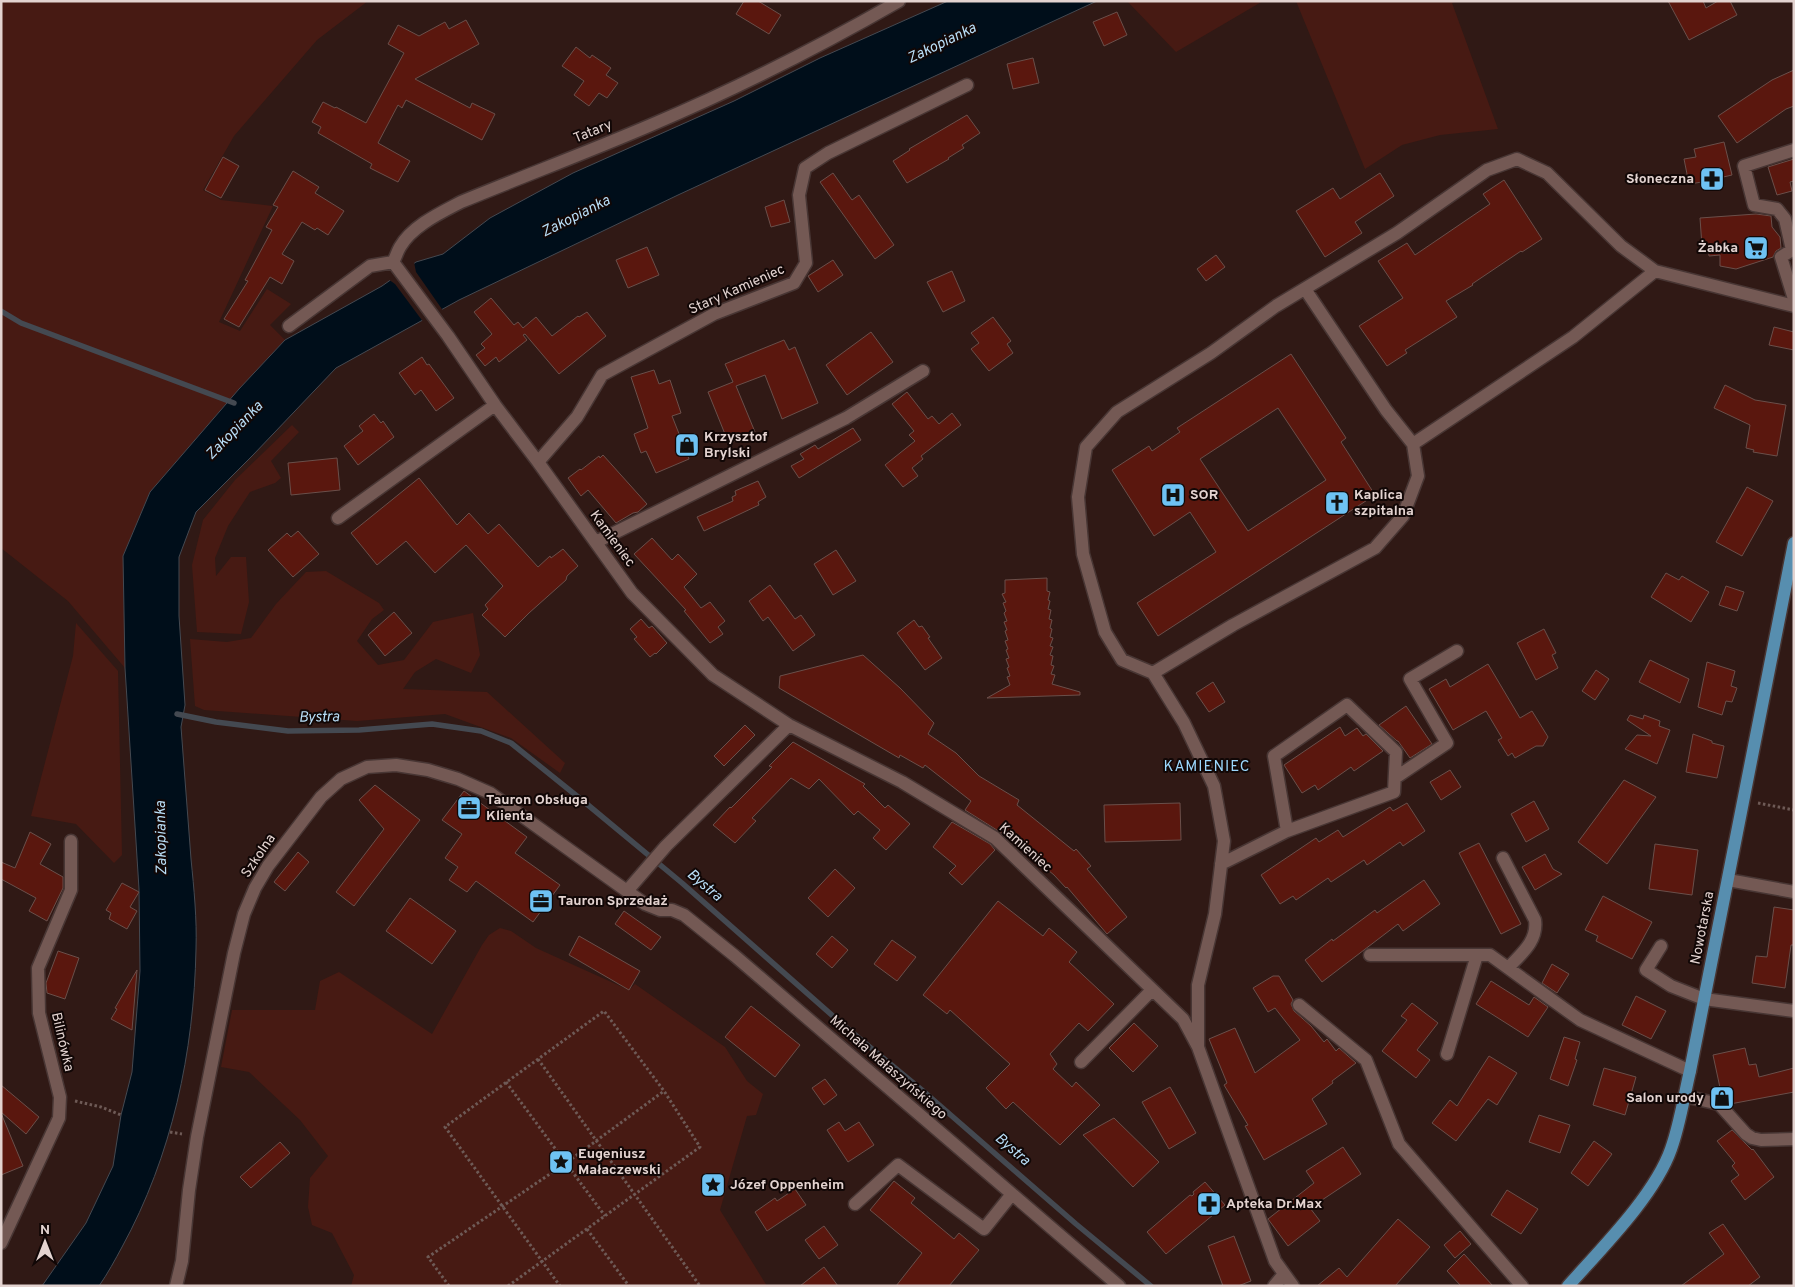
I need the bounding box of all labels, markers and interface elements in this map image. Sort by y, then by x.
water label: Zakopianka [904,19,980,69]
street label: Tatary [571,117,615,147]
pharmacy icon: Słoneczna [1699,166,1725,192]
place label: Słoneczna [1626,171,1694,188]
water label: Zakopianka [538,191,614,242]
supermarket icon: Żabka [1743,235,1769,261]
place label: Żabka [1698,240,1738,257]
street label: Stary Kamieniec [686,261,788,319]
water label: Zakopianka [202,397,268,464]
place label: Krzysztof Brylski [704,429,767,462]
shop icon: Krzysztof Brylski [674,432,700,458]
hospital icon: SOR [1160,482,1186,508]
place label: SOR [1190,487,1218,504]
place label: Kaplica szpitalna [1354,487,1414,520]
church icon: Kaplica szpitalna [1324,490,1350,516]
street label: Kamieniec [586,507,638,571]
water label: Bystra [298,708,340,728]
district label: KAMIENIEC [1164,758,1250,777]
place label: Tauron Obsługa Klienta [486,792,588,825]
office icon: Tauron Obsługa Klienta [456,795,482,821]
water label: Zakopianka [152,800,172,875]
street label: Kamieniec [995,820,1055,876]
street label: Szkolna [238,831,280,881]
water label: Bystra [682,866,726,907]
office icon: Tauron Sprzedaż [528,888,554,914]
street label: Nowotarska [1688,890,1718,966]
place label: Tauron Sprzedaż [558,893,668,910]
street label: Bilinówka [47,1011,77,1073]
street label: Michała Małaszyńskiego [826,1012,950,1124]
shop icon: Salon urody [1709,1085,1735,1111]
place label: Salon urody [1626,1090,1704,1107]
water label: Bystra [990,1129,1034,1171]
place label: Eugeniusz Małaczewski [578,1146,661,1179]
place icon: Eugeniusz Małaczewski [548,1149,574,1175]
place icon: Józef Oppenheim [700,1172,726,1198]
place label: Józef Oppenheim [730,1177,844,1194]
pharmacy icon: Apteka Dr.Max [1196,1191,1222,1217]
place label: Apteka Dr.Max [1226,1196,1322,1213]
north arrow [20,1217,70,1267]
text: N [40,1222,50,1239]

